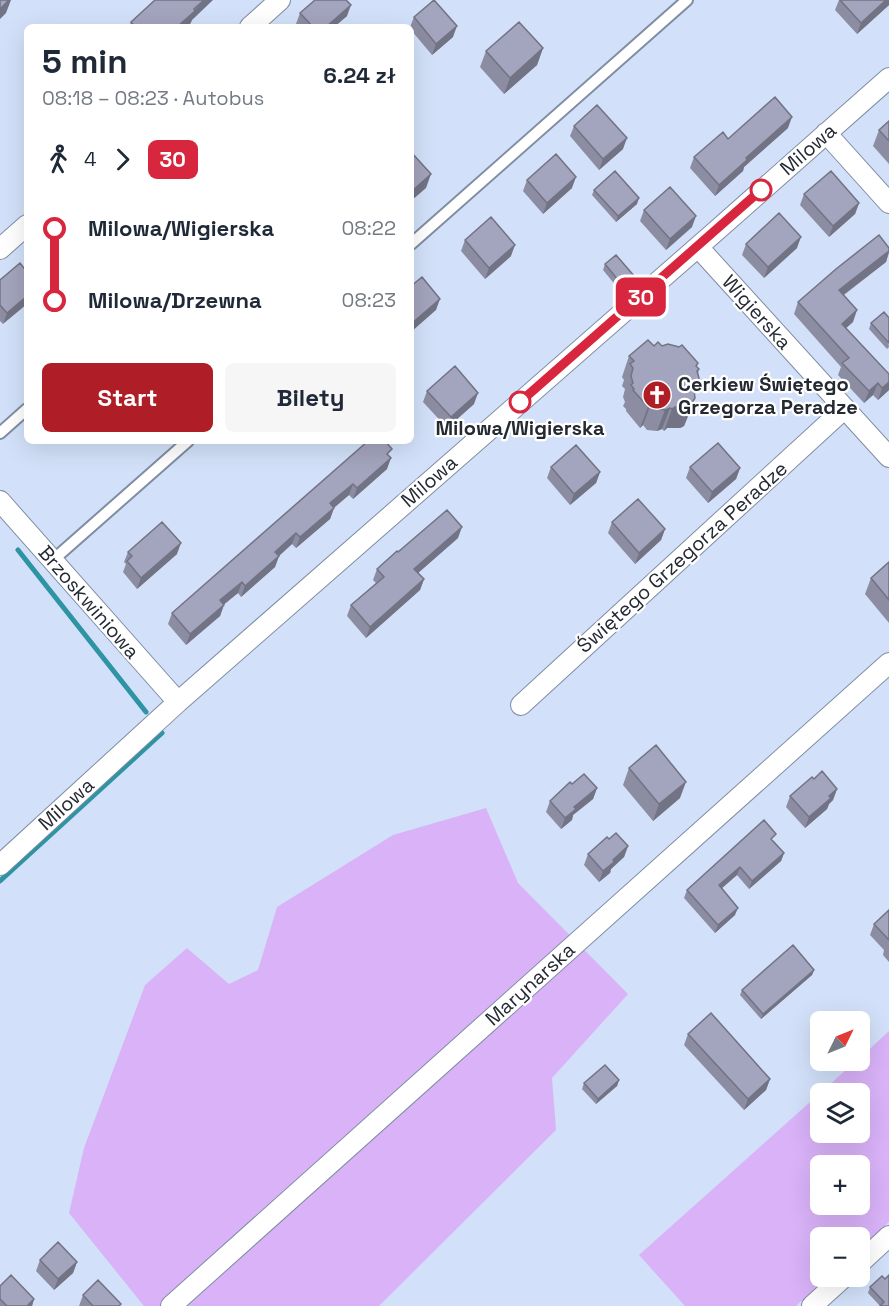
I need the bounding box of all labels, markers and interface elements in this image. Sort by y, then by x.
text: 5 min [42,41,127,83]
text: 6.24 zł [323,61,396,89]
text: 08:18 – 08:23 · Autobus [42,85,264,111]
street label: Milowa [774,117,842,181]
icon: walk [42,143,75,176]
icon: forward [106,143,139,176]
text: 4 [84,146,97,172]
text: 30 [160,146,186,173]
unlabelled marker [750,179,772,201]
text: Milowa/Wigierska [88,214,274,242]
text: 08:22 [342,215,396,241]
street label: Wigierska [717,269,797,355]
line badge: 30 [614,278,668,316]
text: 30 [628,284,654,311]
text: Milowa/Drzewna [88,286,262,314]
text: 08:23 [342,287,396,313]
button: Start [42,363,213,432]
button: Bilety [225,363,396,432]
place label: Cerkiew Świętego Grzegorza Peradze [678,371,858,420]
church icon: Cerkiew Świętego Grzegorza Peradze [641,379,673,411]
marker: Milowa/Wigierska [509,391,531,413]
place label: Milowa/Wigierska [435,415,605,441]
street label: Milowa [395,449,463,513]
street label: Świętego Grzegorza Peradze [571,455,793,659]
street label: Brzoskwiniowa [33,540,145,664]
street label: Milowa [33,772,99,836]
street label: Marynarska [480,937,580,1031]
north arrow [810,1011,870,1071]
map controls [810,1011,870,1287]
button: layers [810,1083,870,1143]
button: + [810,1155,870,1215]
button: − [810,1227,870,1287]

